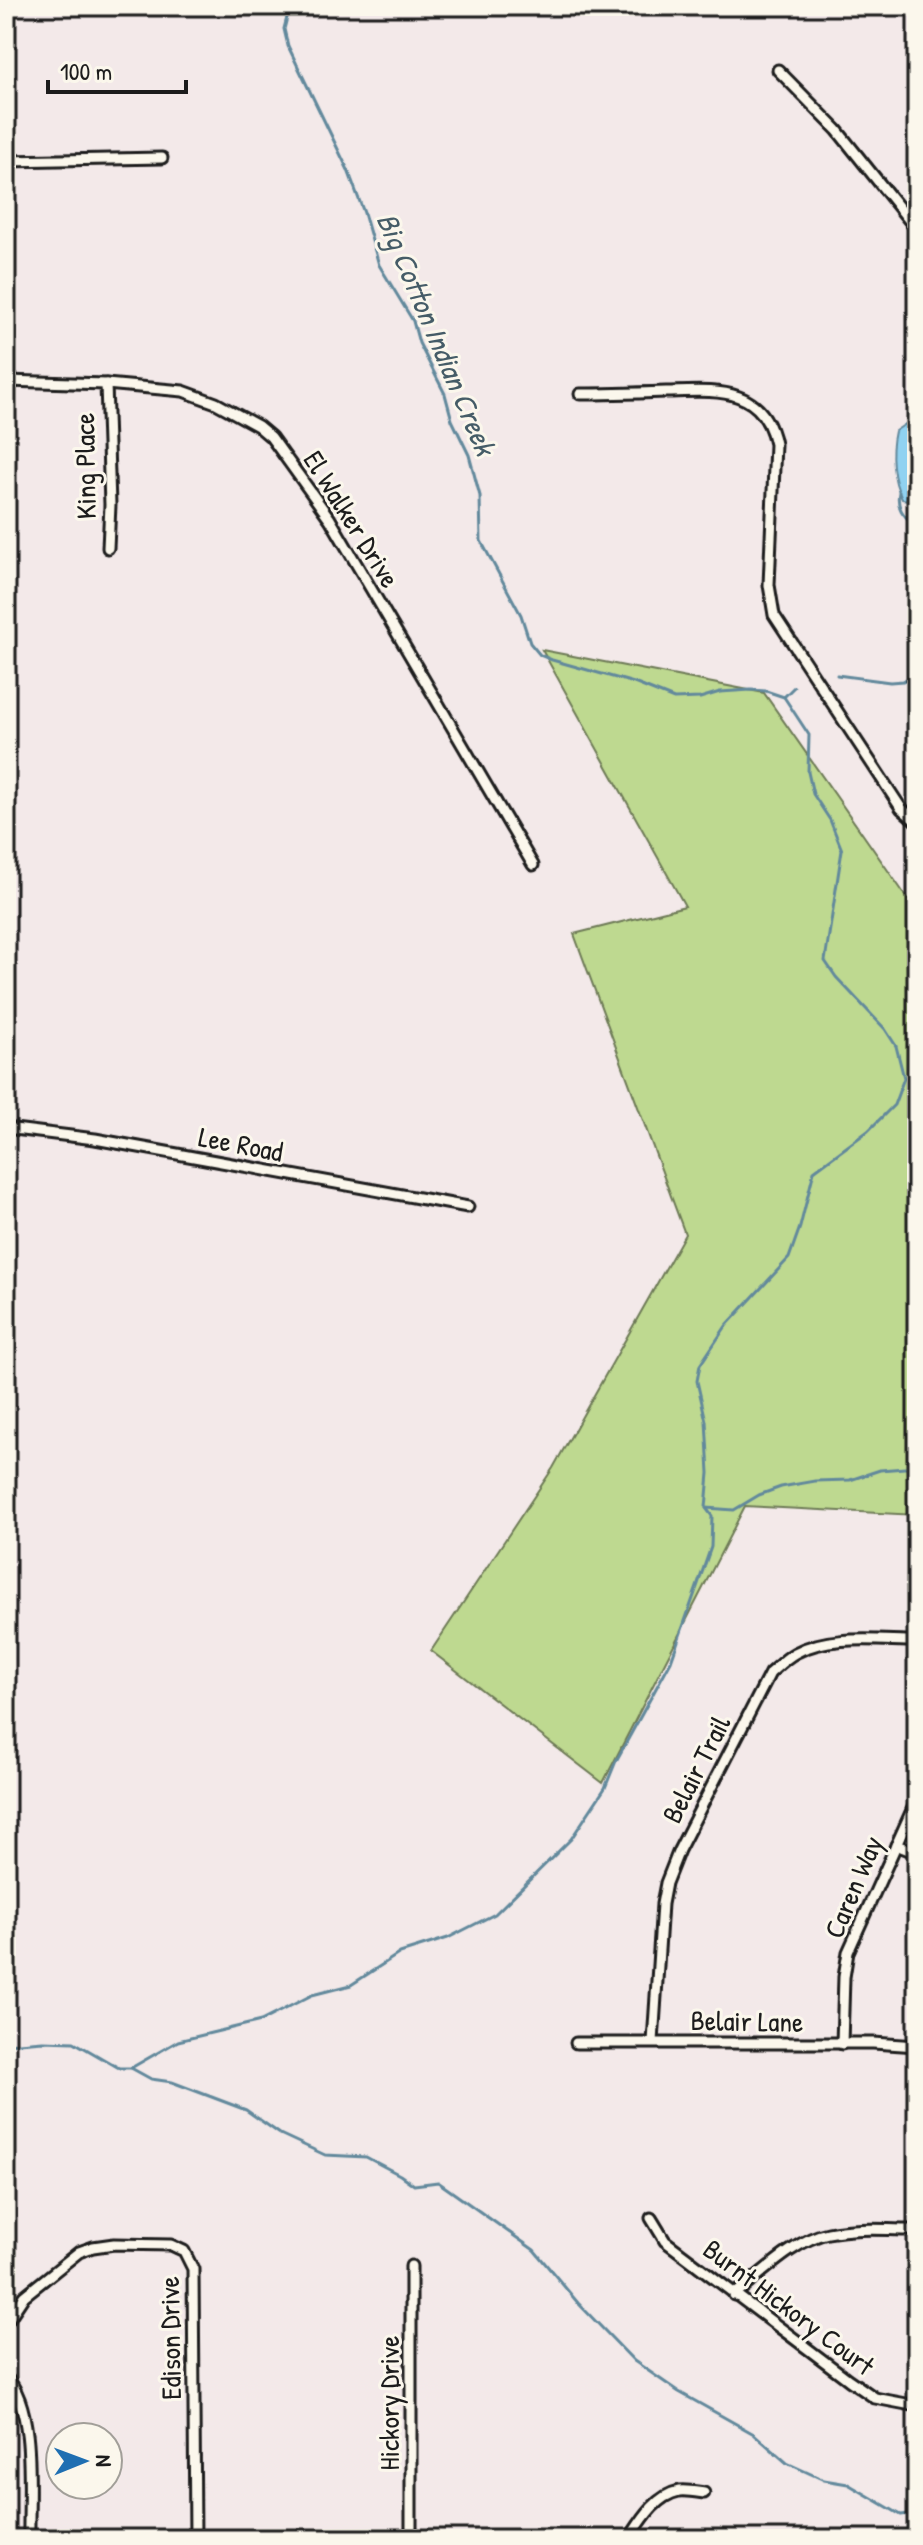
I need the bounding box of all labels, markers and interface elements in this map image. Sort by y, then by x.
scale bar [48,44,186,94]
text: 100 m [60,55,112,87]
water label: Big Cotton Indian Creek [367,206,507,464]
street label: King Place [65,412,105,520]
street label: El Walker Drive [295,443,409,595]
street label: Lee Road [196,1117,286,1171]
street label: Belair Trail [653,1708,739,1829]
street label: Caren Way [815,1830,892,1944]
street label: Belair Lane [690,2001,804,2041]
street label: Burnt Hickory Court [696,2230,883,2384]
street label: Edison Drive [150,2276,190,2400]
street label: Hickory Drive [370,2336,408,2470]
north arrow [44,2421,124,2501]
text: N [89,2455,119,2467]

